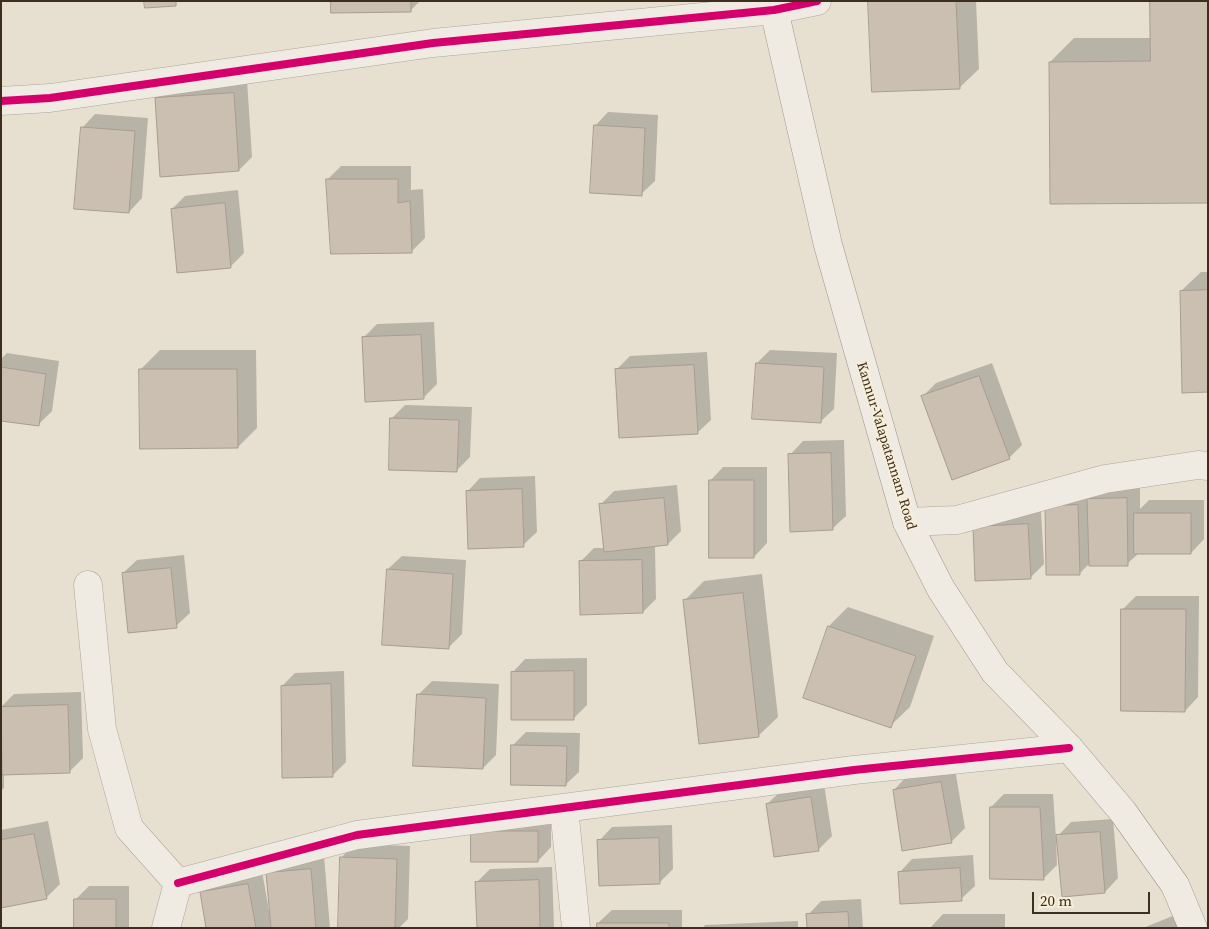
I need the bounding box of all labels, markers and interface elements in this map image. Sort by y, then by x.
street label: Kannur-Valapatannam Road [852,360,920,532]
scale bar [1034,882,1152,914]
text: 20 m [1040,890,1072,911]

